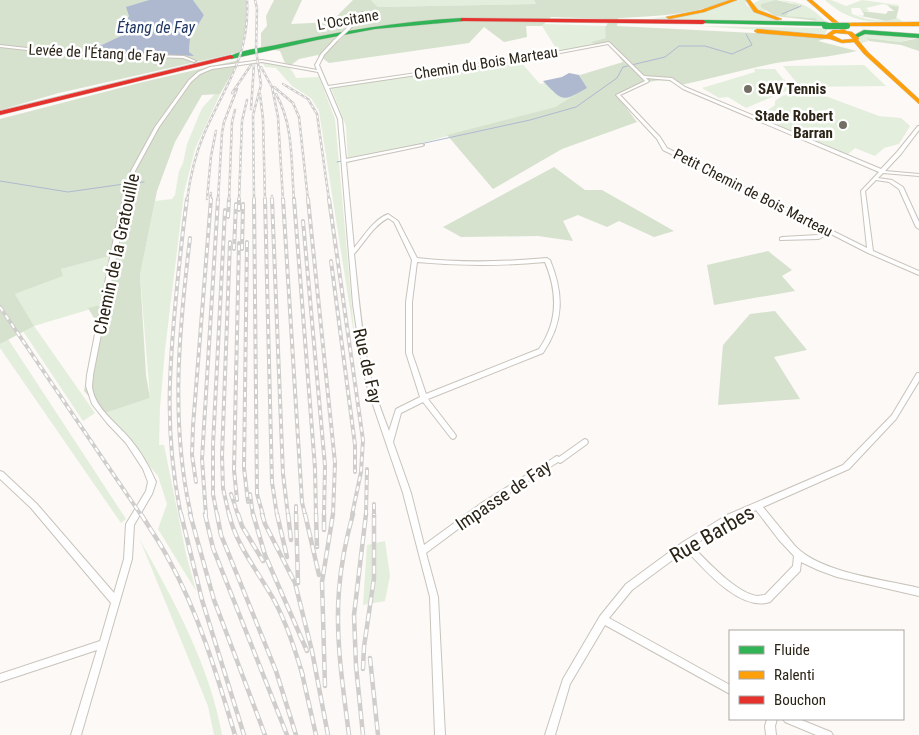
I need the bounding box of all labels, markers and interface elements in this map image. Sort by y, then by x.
street label: L'Occitane [316,6,380,34]
water label: Étang de Fay [117,18,196,37]
street label: Levée de l'Étang de Fay [28,40,166,66]
street label: Chemin du Bois Marteau [413,43,559,83]
place label: SAV Tennis [758,80,826,98]
marker: SAV Tennis [742,83,754,95]
place label: Stade Robert Barran [755,107,833,142]
marker: Stade Robert Barran [837,119,849,131]
street label: Petit Chemin de Bois Marteau [671,145,835,241]
street label: Chemin de la Gratouille [89,171,143,337]
street label: Rue de Fay [349,326,387,406]
street label: Impasse de Fay [451,455,555,535]
street label: Rue Barbes [665,500,759,568]
legend [729,630,904,720]
text: Fluide [774,641,810,659]
text: Ralenti [774,666,815,684]
text: Bouchon [774,691,826,709]

